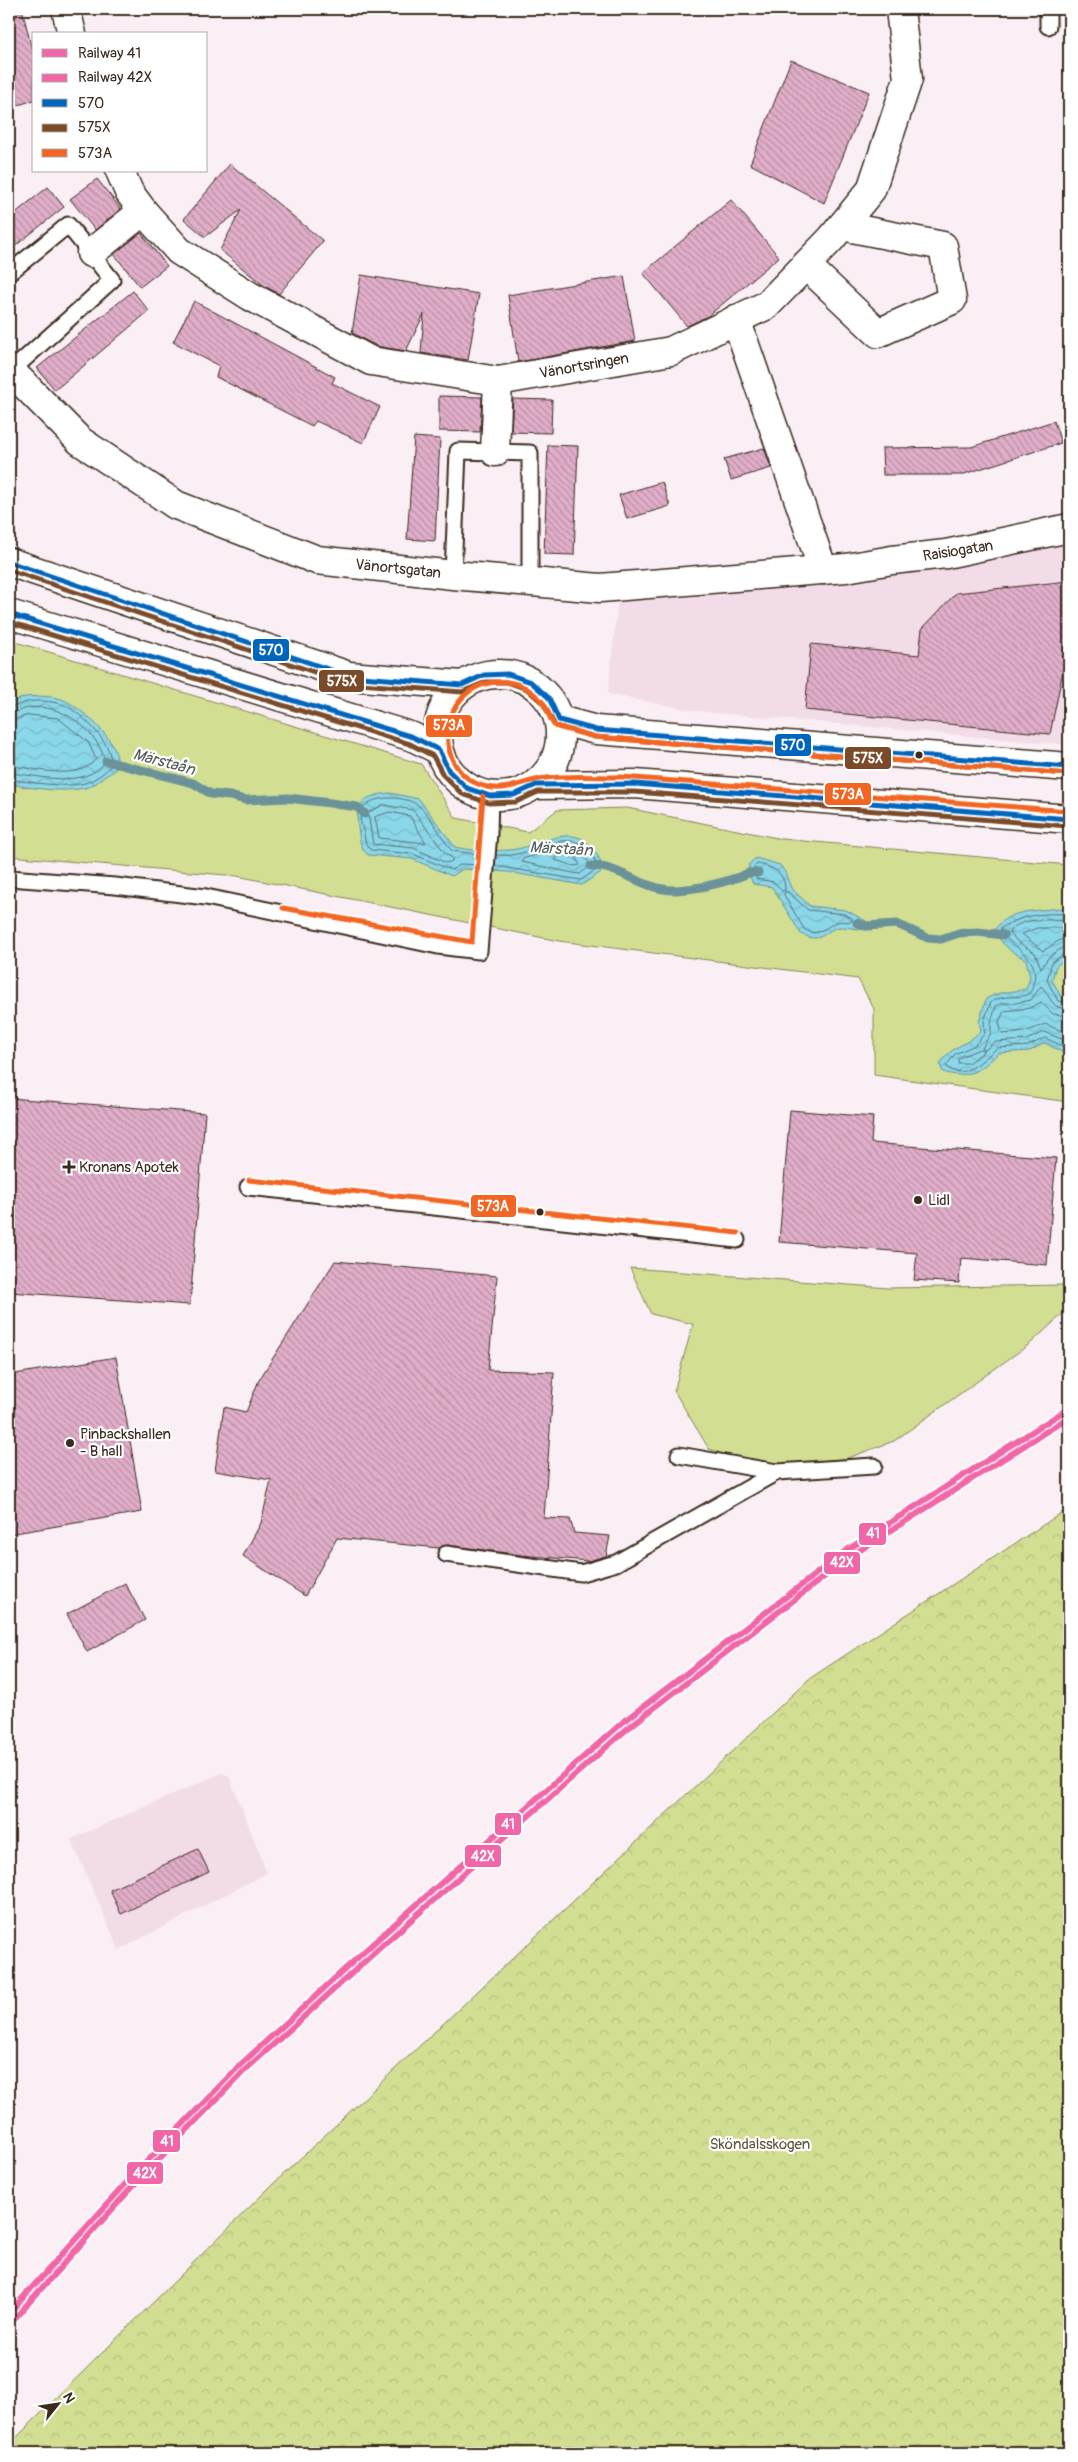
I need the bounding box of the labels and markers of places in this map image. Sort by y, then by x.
unlabelled marker [914,750,924,760]
place label: Kronans Apotek [79,1158,179,1177]
marker: Kronans Apotek [63,1161,75,1173]
place label: Lidl [928,1191,950,1210]
marker: Lidl [912,1194,924,1206]
unlabelled marker [535,1207,545,1217]
place label: Pinbackshallen - B hall [80,1425,171,1461]
marker: Pinbackshallen - B hall [64,1437,76,1449]

